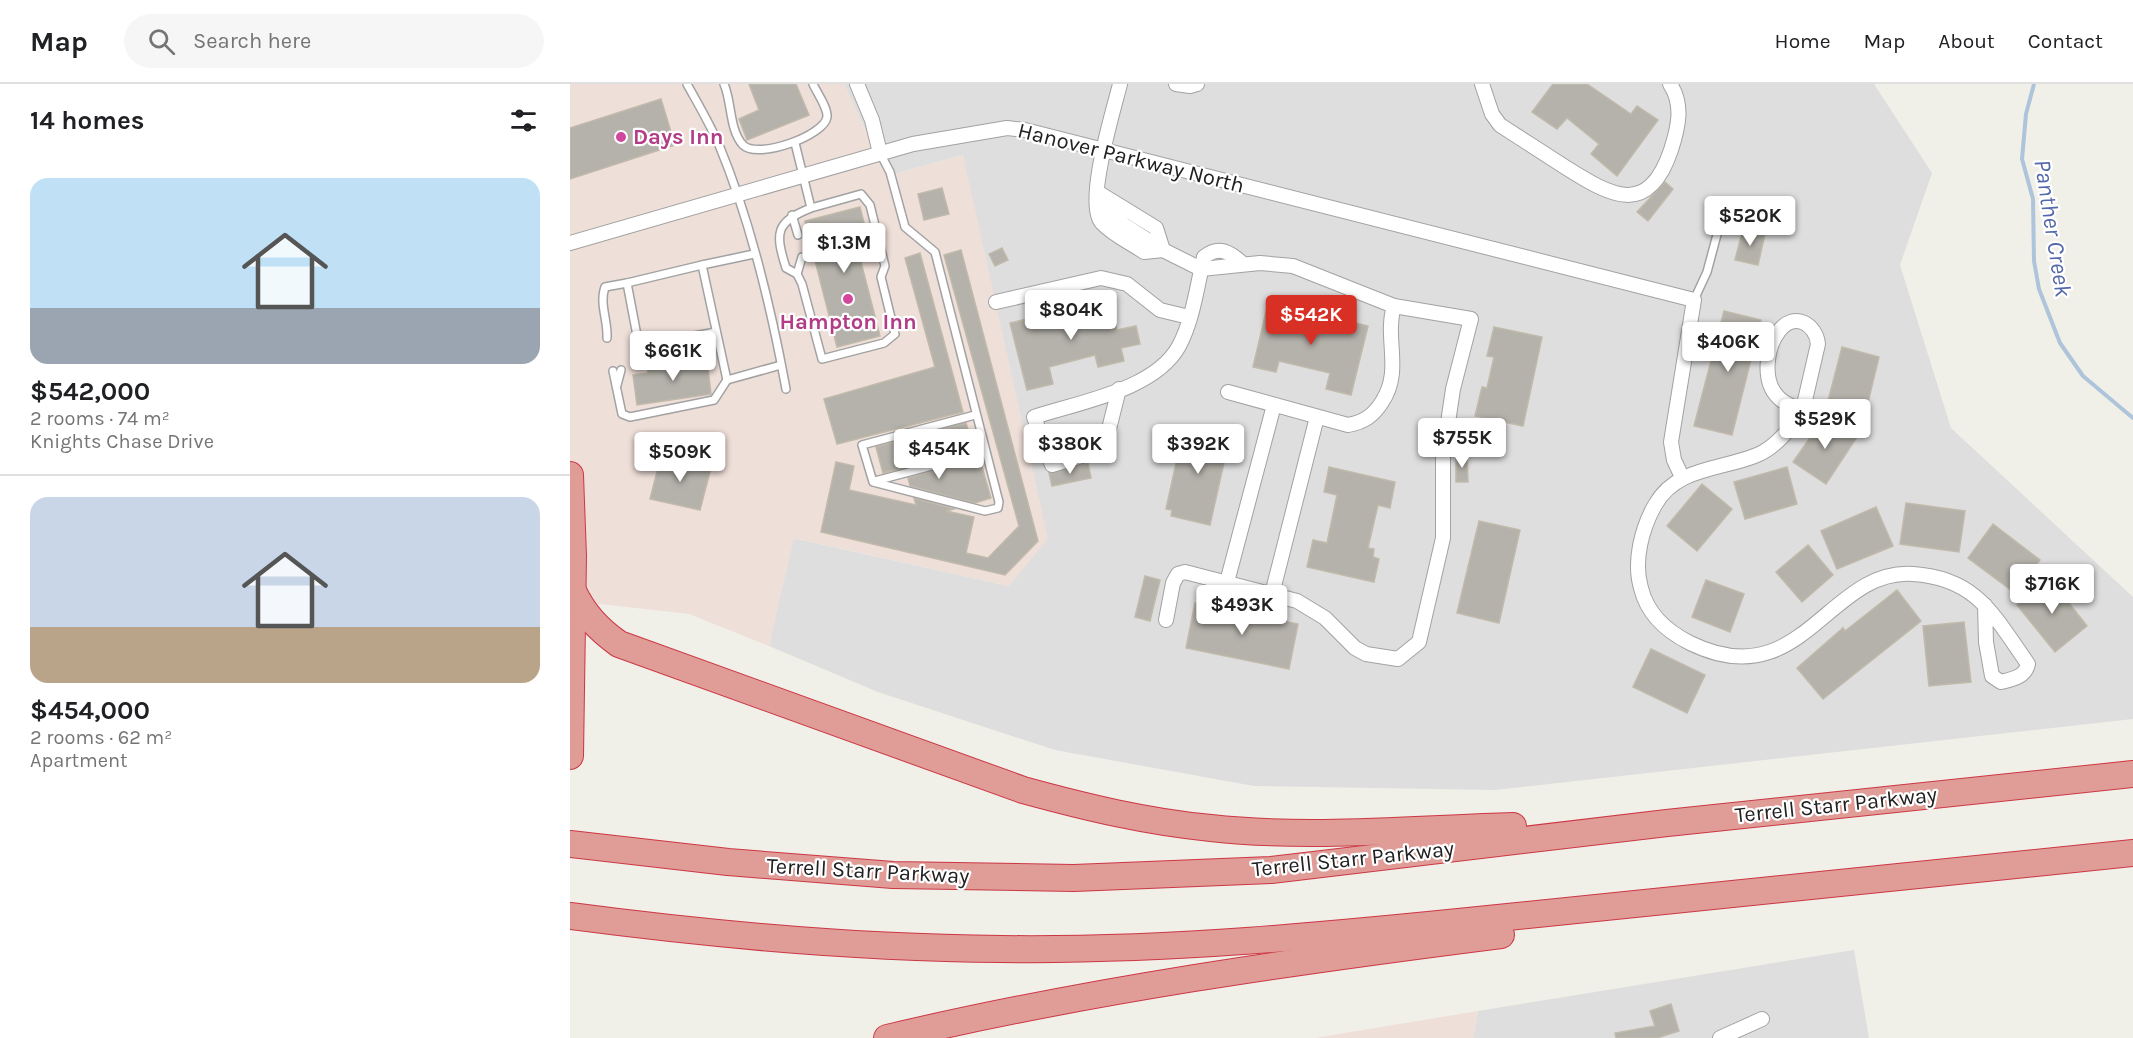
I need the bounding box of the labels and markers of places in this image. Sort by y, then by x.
place label: Days Inn [633,124,723,150]
marker: Days Inn [614,130,628,144]
pin: $520K [1708,196,1792,247]
pin: $1.3M [802,223,886,274]
pin: $804K [1029,290,1113,341]
marker: Hampton Inn [841,292,855,306]
pin: $542K [1269,295,1353,346]
place label: Hampton Inn [779,309,917,335]
pin: $406K [1686,322,1770,373]
pin: $661K [631,331,715,382]
pin: $529K [1783,399,1867,450]
pin: $755K [1420,418,1504,469]
pin: $380K [1028,424,1112,475]
pin: $392K [1156,424,1240,475]
pin: $454K [897,429,981,480]
pin: $509K [638,432,722,483]
pin: $716K [2010,564,2094,615]
pin: $493K [1200,585,1284,636]

